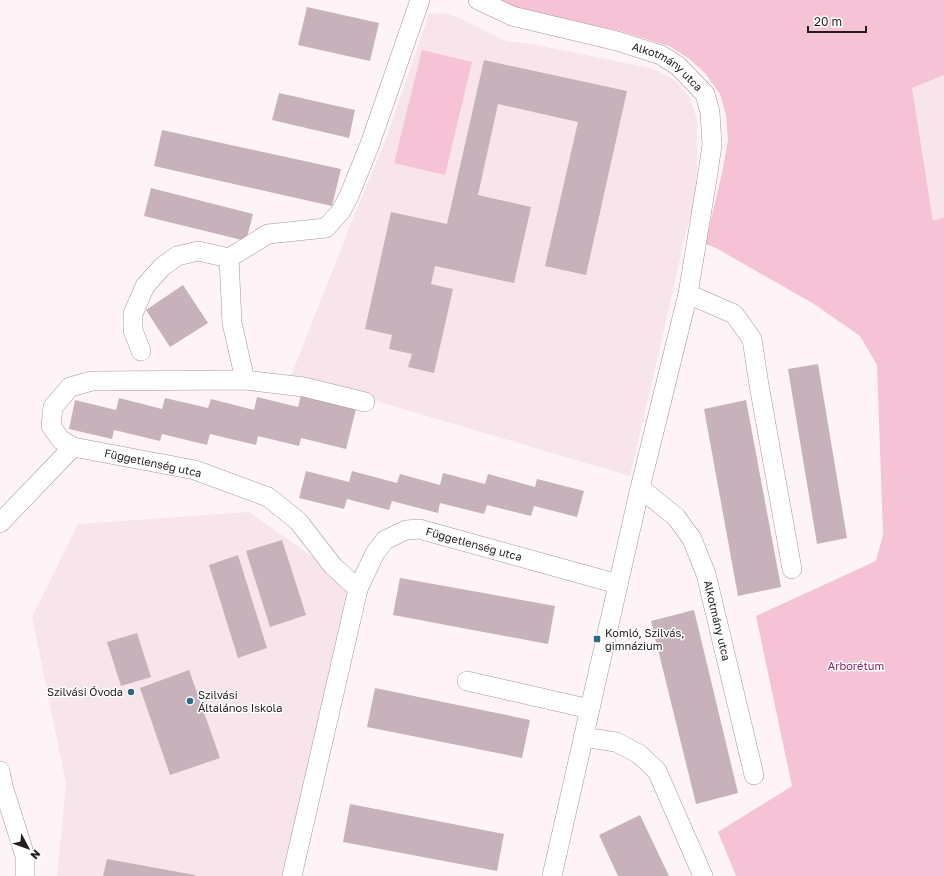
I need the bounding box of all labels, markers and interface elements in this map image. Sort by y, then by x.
scale bar [808,8,866,34]
text: 20 m [814,14,842,29]
street label: Alkotmány utca [631,39,705,93]
street label: Függetlenség utca [103,446,203,479]
street label: Függetlenség utca [425,524,524,563]
street label: Alkotmány utca [702,579,734,662]
place label: Komló, Szilvás, gimnázium [605,626,685,652]
marker: Komló, Szilvás, gimnázium [592,634,602,644]
park label: Arborétum [828,659,884,672]
place label: Szilvási Óvoda [47,685,123,698]
marker: Szilvási Óvoda [126,687,136,697]
place label: Szilvási Általános Iskola [198,688,282,714]
marker: Szilvási Általános Iskola [185,696,195,706]
north arrow [8,828,48,868]
text: N [28,847,44,862]

